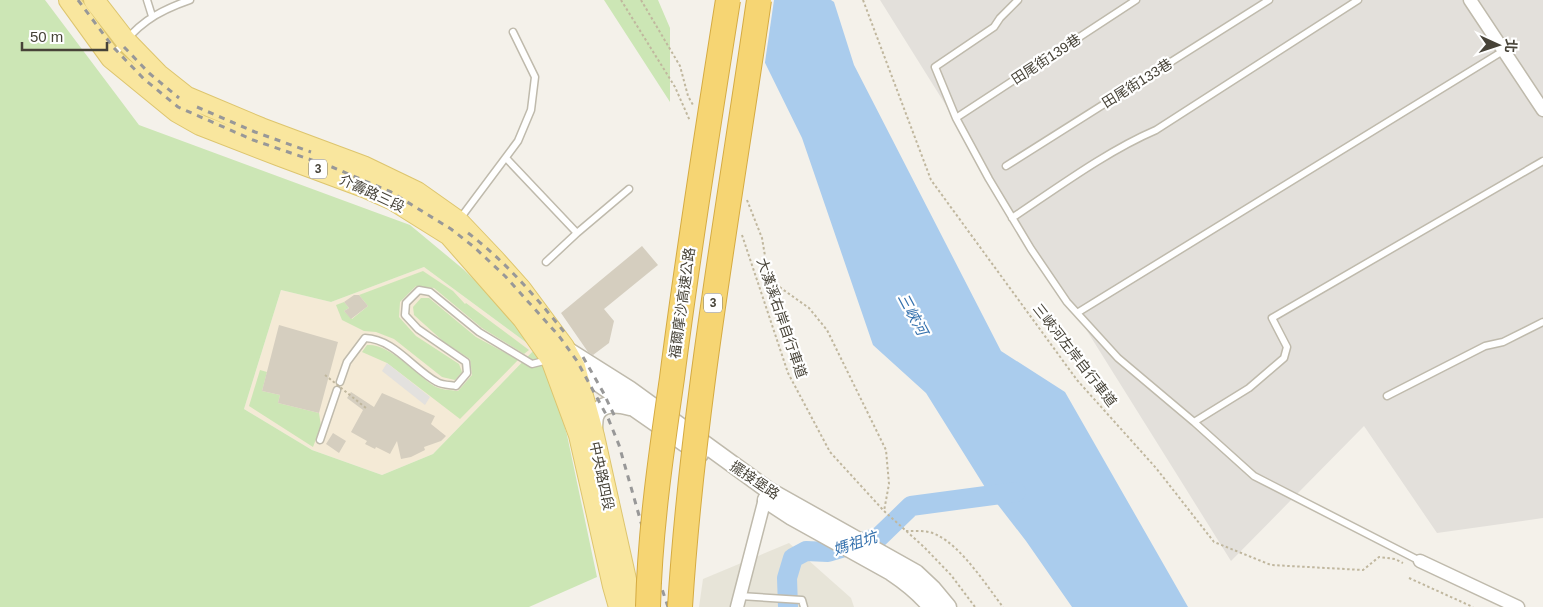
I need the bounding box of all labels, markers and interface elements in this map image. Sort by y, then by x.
scale bar [22,20,108,52]
north arrow [1473,20,1523,70]
text: 50 m [30,28,63,45]
street label: 田尾街139巷 [1008,31,1084,87]
text: 北 [1503,38,1519,53]
street label: 田尾街133巷 [1099,55,1175,111]
road number: 3 [309,160,327,178]
street label: 介壽路三段 [337,171,407,215]
street label: 福爾摩沙高速公路 [666,246,698,360]
street label: 大漢溪右岸自行車道 [754,256,810,380]
water label: 三峽河 [895,290,932,340]
road number: 3 [704,294,722,312]
street label: 三峽河左岸自行車道 [1030,300,1120,410]
street label: 中央路四段 [587,440,617,512]
street label: 擺接堡路 [727,458,783,502]
water label: 媽祖坑 [831,527,881,558]

